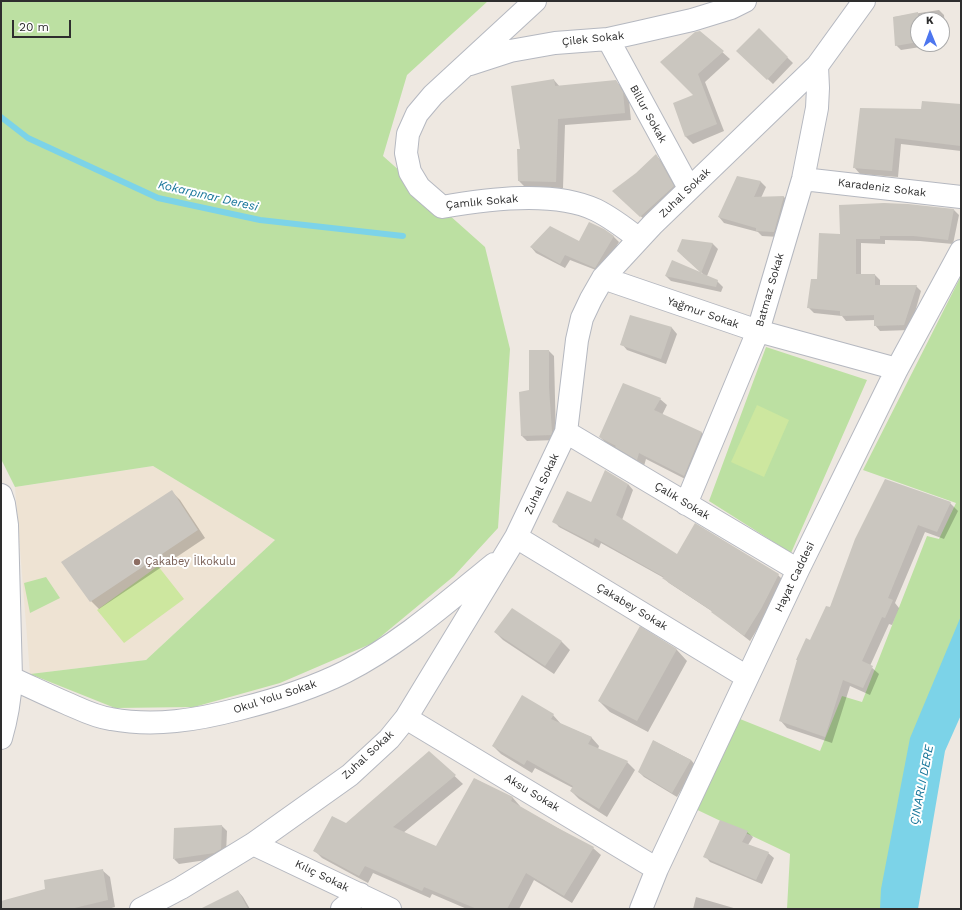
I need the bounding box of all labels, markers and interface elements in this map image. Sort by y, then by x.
scale bar [14,12,73,38]
north arrow [910,12,950,52]
text: K [926,14,934,27]
text: 20 m [19,20,49,34]
street label: Çilek Sokak [561,29,625,49]
street label: Billur Sokak [627,83,669,145]
street label: Zuhal Sokak [657,165,713,221]
street label: Karadeniz Sokak [837,176,927,200]
water label: Kokarpınar Deresi [157,177,259,215]
street label: Çamlık Sokak [445,192,519,212]
street label: Batmaz Sokak [753,251,787,329]
street label: Yağmur Sokak [665,295,741,331]
street label: Zuhal Sokak [522,451,562,517]
street label: Çalık Sokak [652,479,712,523]
street label: Hayat Caddesi [772,540,818,614]
place label: Çakabey İlkokulu [145,555,236,569]
marker: Çakabey İlkokulu [132,557,142,567]
street label: Çakabey Sokak [594,581,670,633]
street label: Okul Yolu Sokak [232,677,318,717]
street label: Zuhal Sokak [339,728,397,782]
water label: ÇINARLI DERE [907,744,937,826]
street label: Aksu Sokak [502,771,562,815]
street label: Kılıç Sokak [293,857,351,895]

